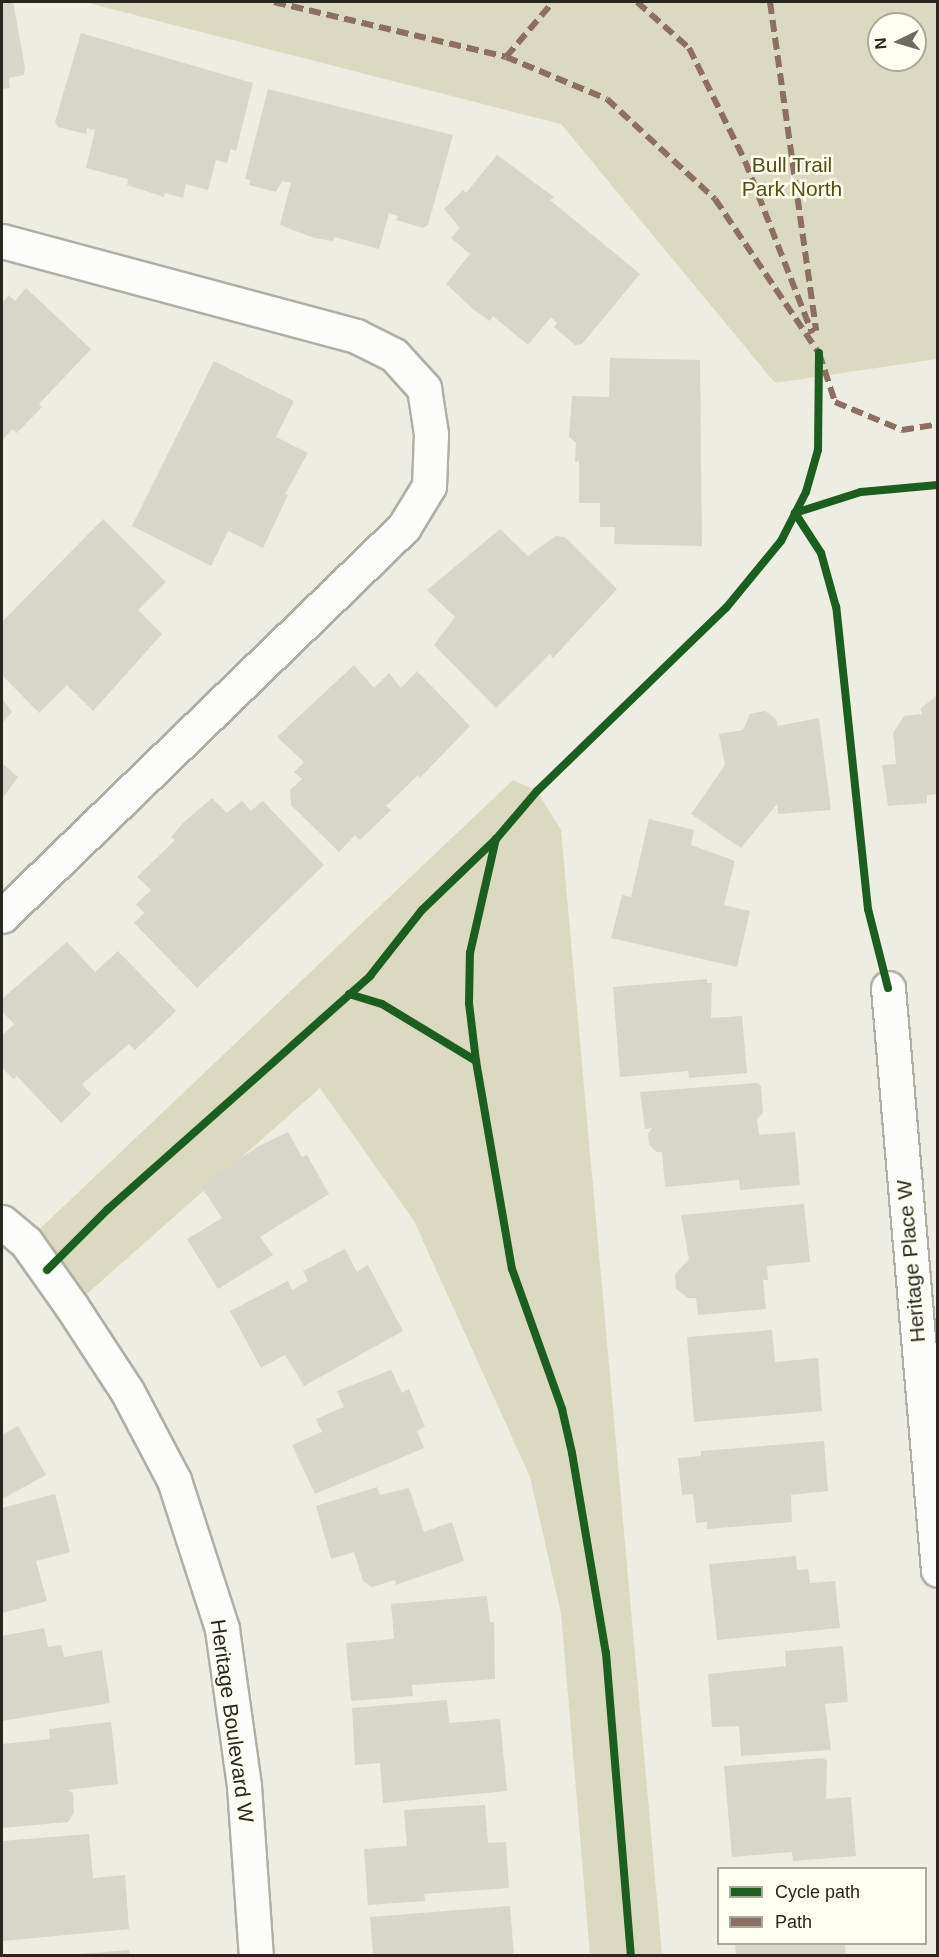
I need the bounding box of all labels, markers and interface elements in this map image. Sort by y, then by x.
north arrow [867,12,927,72]
text: N [872,37,890,50]
park label: Bull Trail Park North [742,152,842,202]
street label: Heritage Place W [891,1179,931,1343]
street label: Heritage Boulevard W [205,1618,259,1824]
legend [717,1867,927,1945]
text: Cycle path [775,1882,860,1902]
text: Path [775,1912,812,1932]

